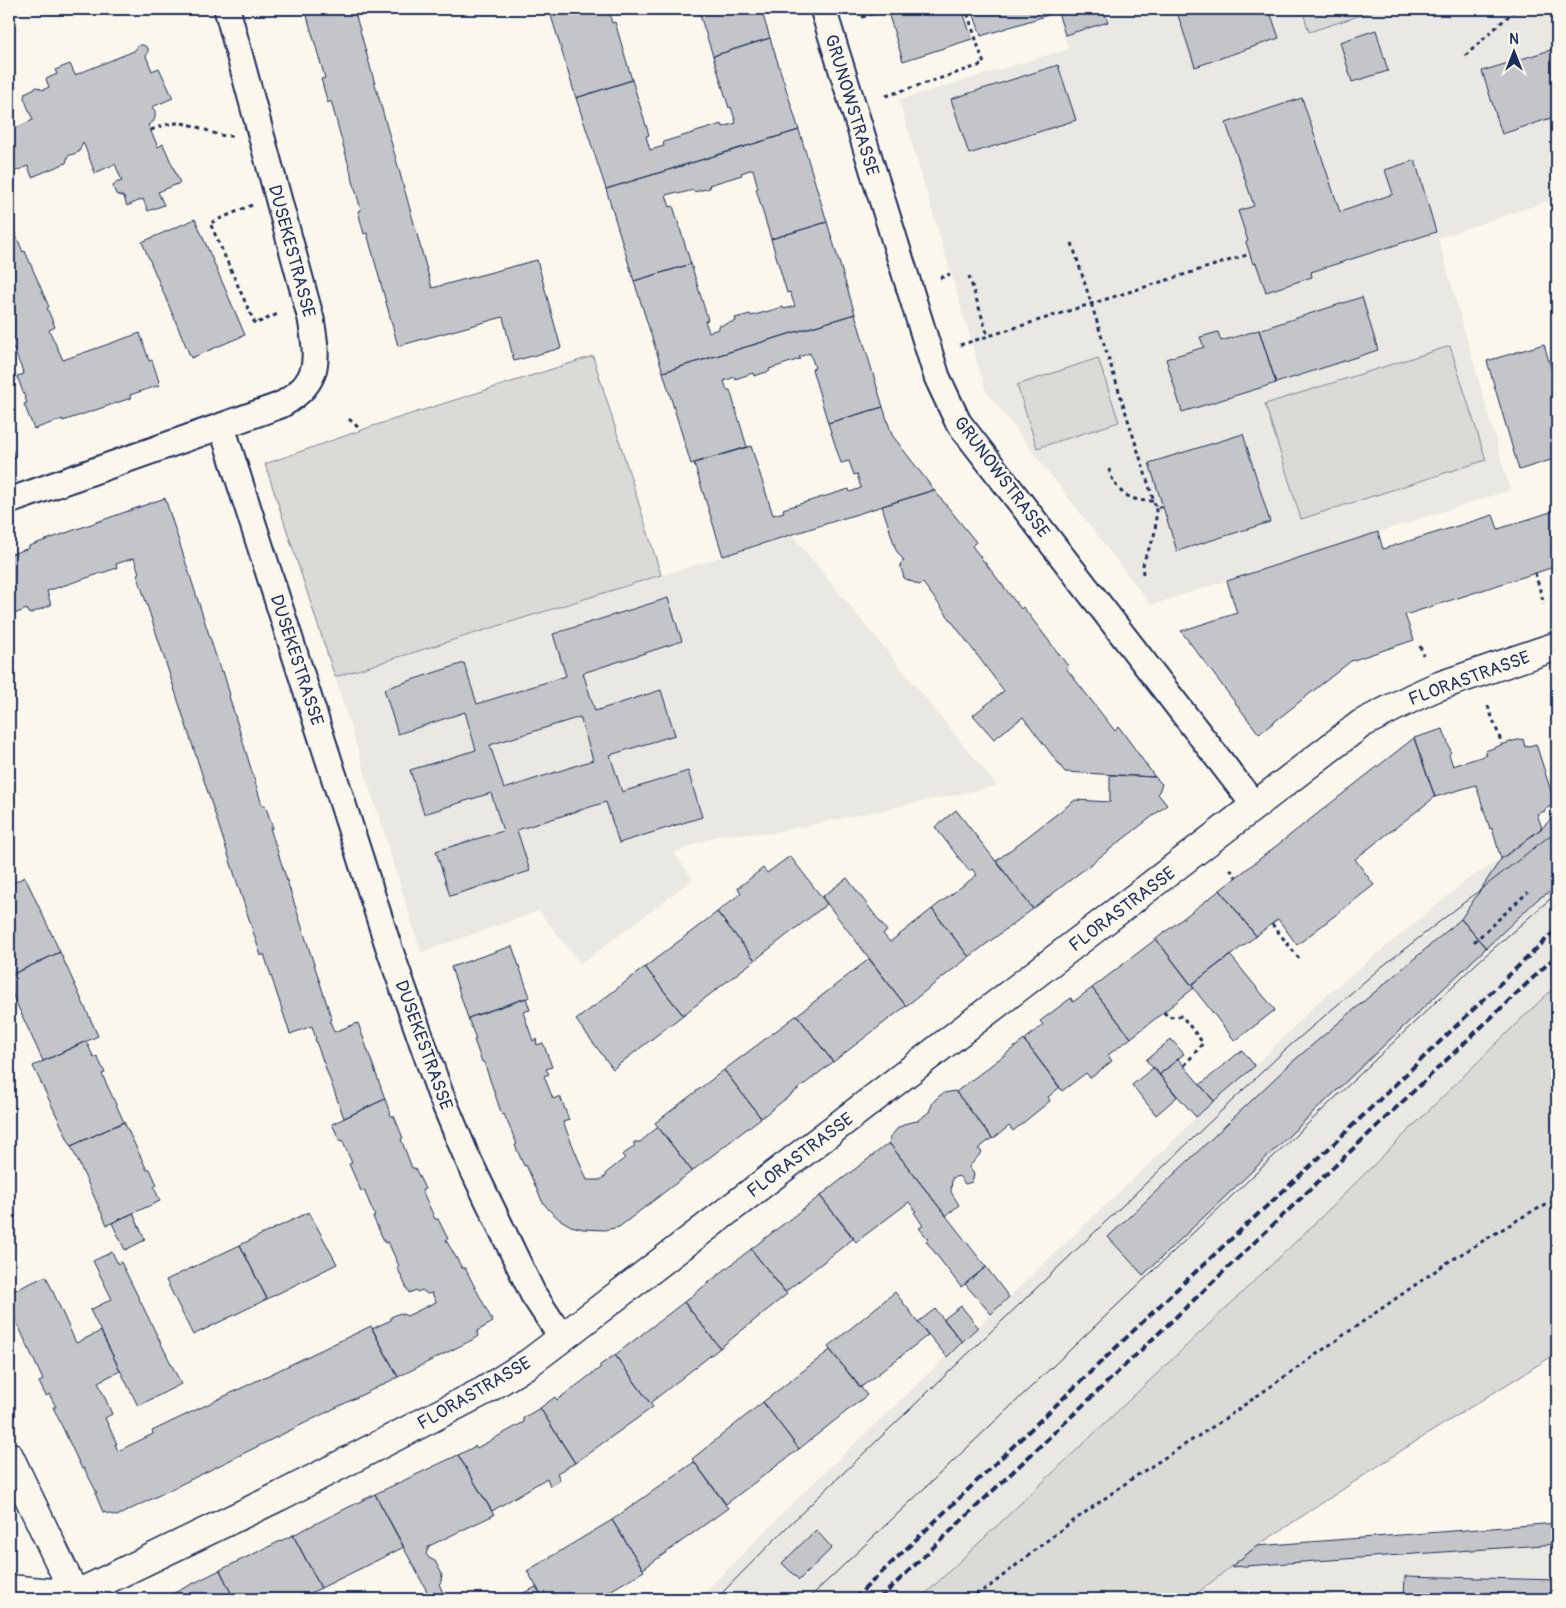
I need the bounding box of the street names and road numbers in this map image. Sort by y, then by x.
street label: GRUNOWSTRASSE [819,32,884,178]
street label: DUSEKESTRASSE [263,182,320,320]
street label: GRUNOWSTRASSE [948,412,1055,543]
street label: DUSEKESTRASSE [265,592,329,728]
street label: FLORASTRASSE [1405,646,1533,711]
street label: FLORASTRASSE [1064,862,1180,957]
street label: DUSEKESTRASSE [389,977,458,1113]
street label: FLORASTRASSE [742,1108,858,1203]
street label: FLORASTRASSE [413,1352,535,1435]

